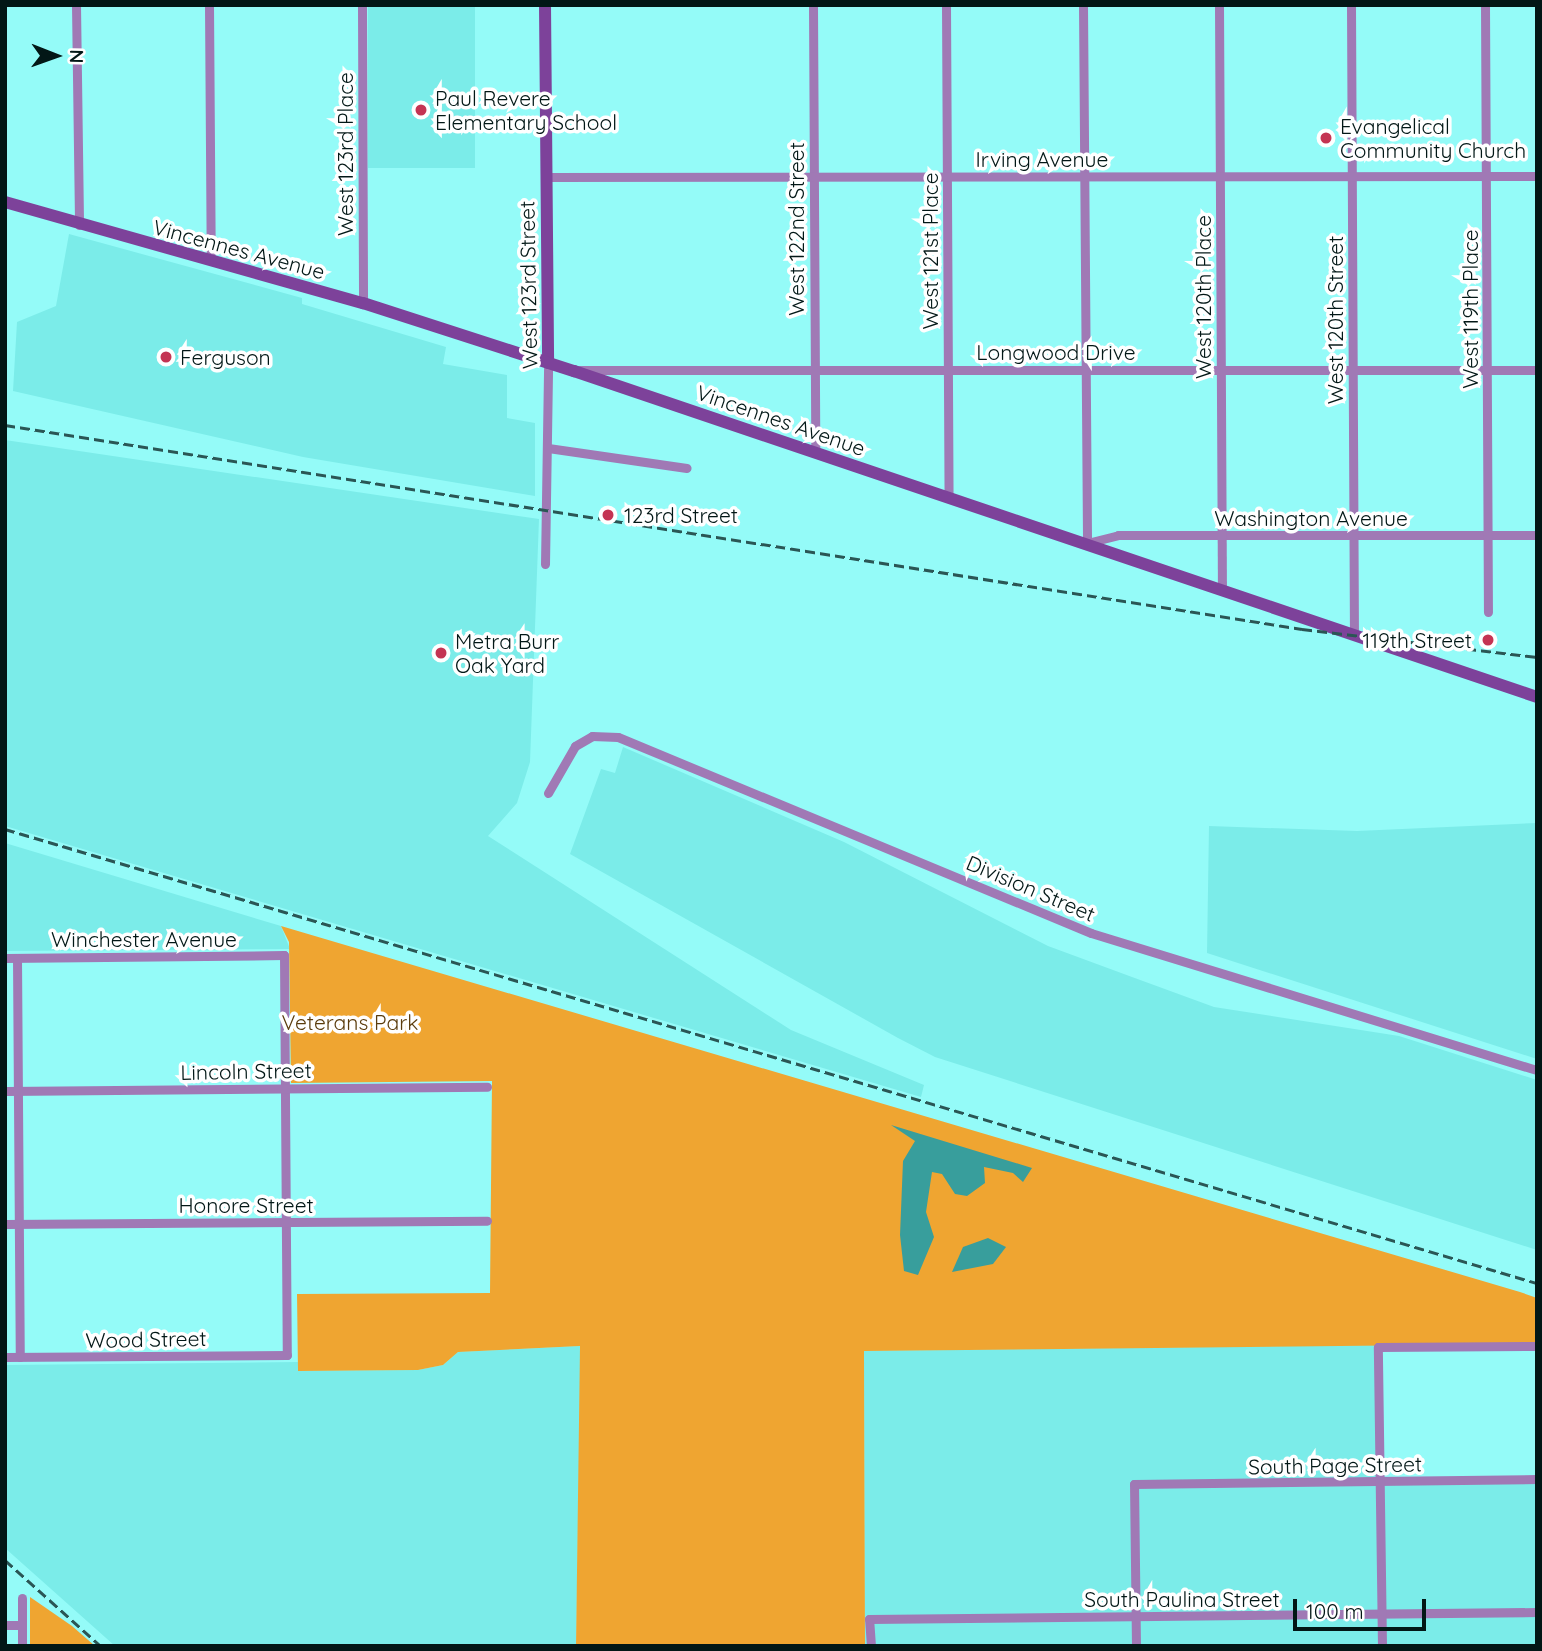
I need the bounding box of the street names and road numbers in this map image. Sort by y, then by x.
street label: West 123rd Place [332,72,358,236]
street label: West 122nd Street [783,142,809,316]
street label: Irving Avenue [976,146,1108,172]
street label: West 121st Place [917,172,943,330]
street label: West 123rd Street [514,201,542,369]
street label: Vincennes Avenue [150,214,328,284]
street label: West 120th Place [1190,215,1216,379]
street label: West 119th Place [1457,229,1483,389]
street label: West 120th Street [1322,236,1348,404]
street label: Longwood Drive [976,339,1136,365]
street label: Vincennes Avenue [693,379,869,461]
street label: Washington Avenue [1214,505,1408,531]
street label: Division Street [963,850,1099,926]
street label: Winchester Avenue [51,926,237,952]
street label: Lincoln Street [180,1057,312,1085]
street label: Honore Street [178,1192,314,1218]
street label: Wood Street [85,1325,207,1353]
street label: South Page Street [1248,1451,1422,1479]
street label: South Paulina Street [1084,1586,1280,1612]

